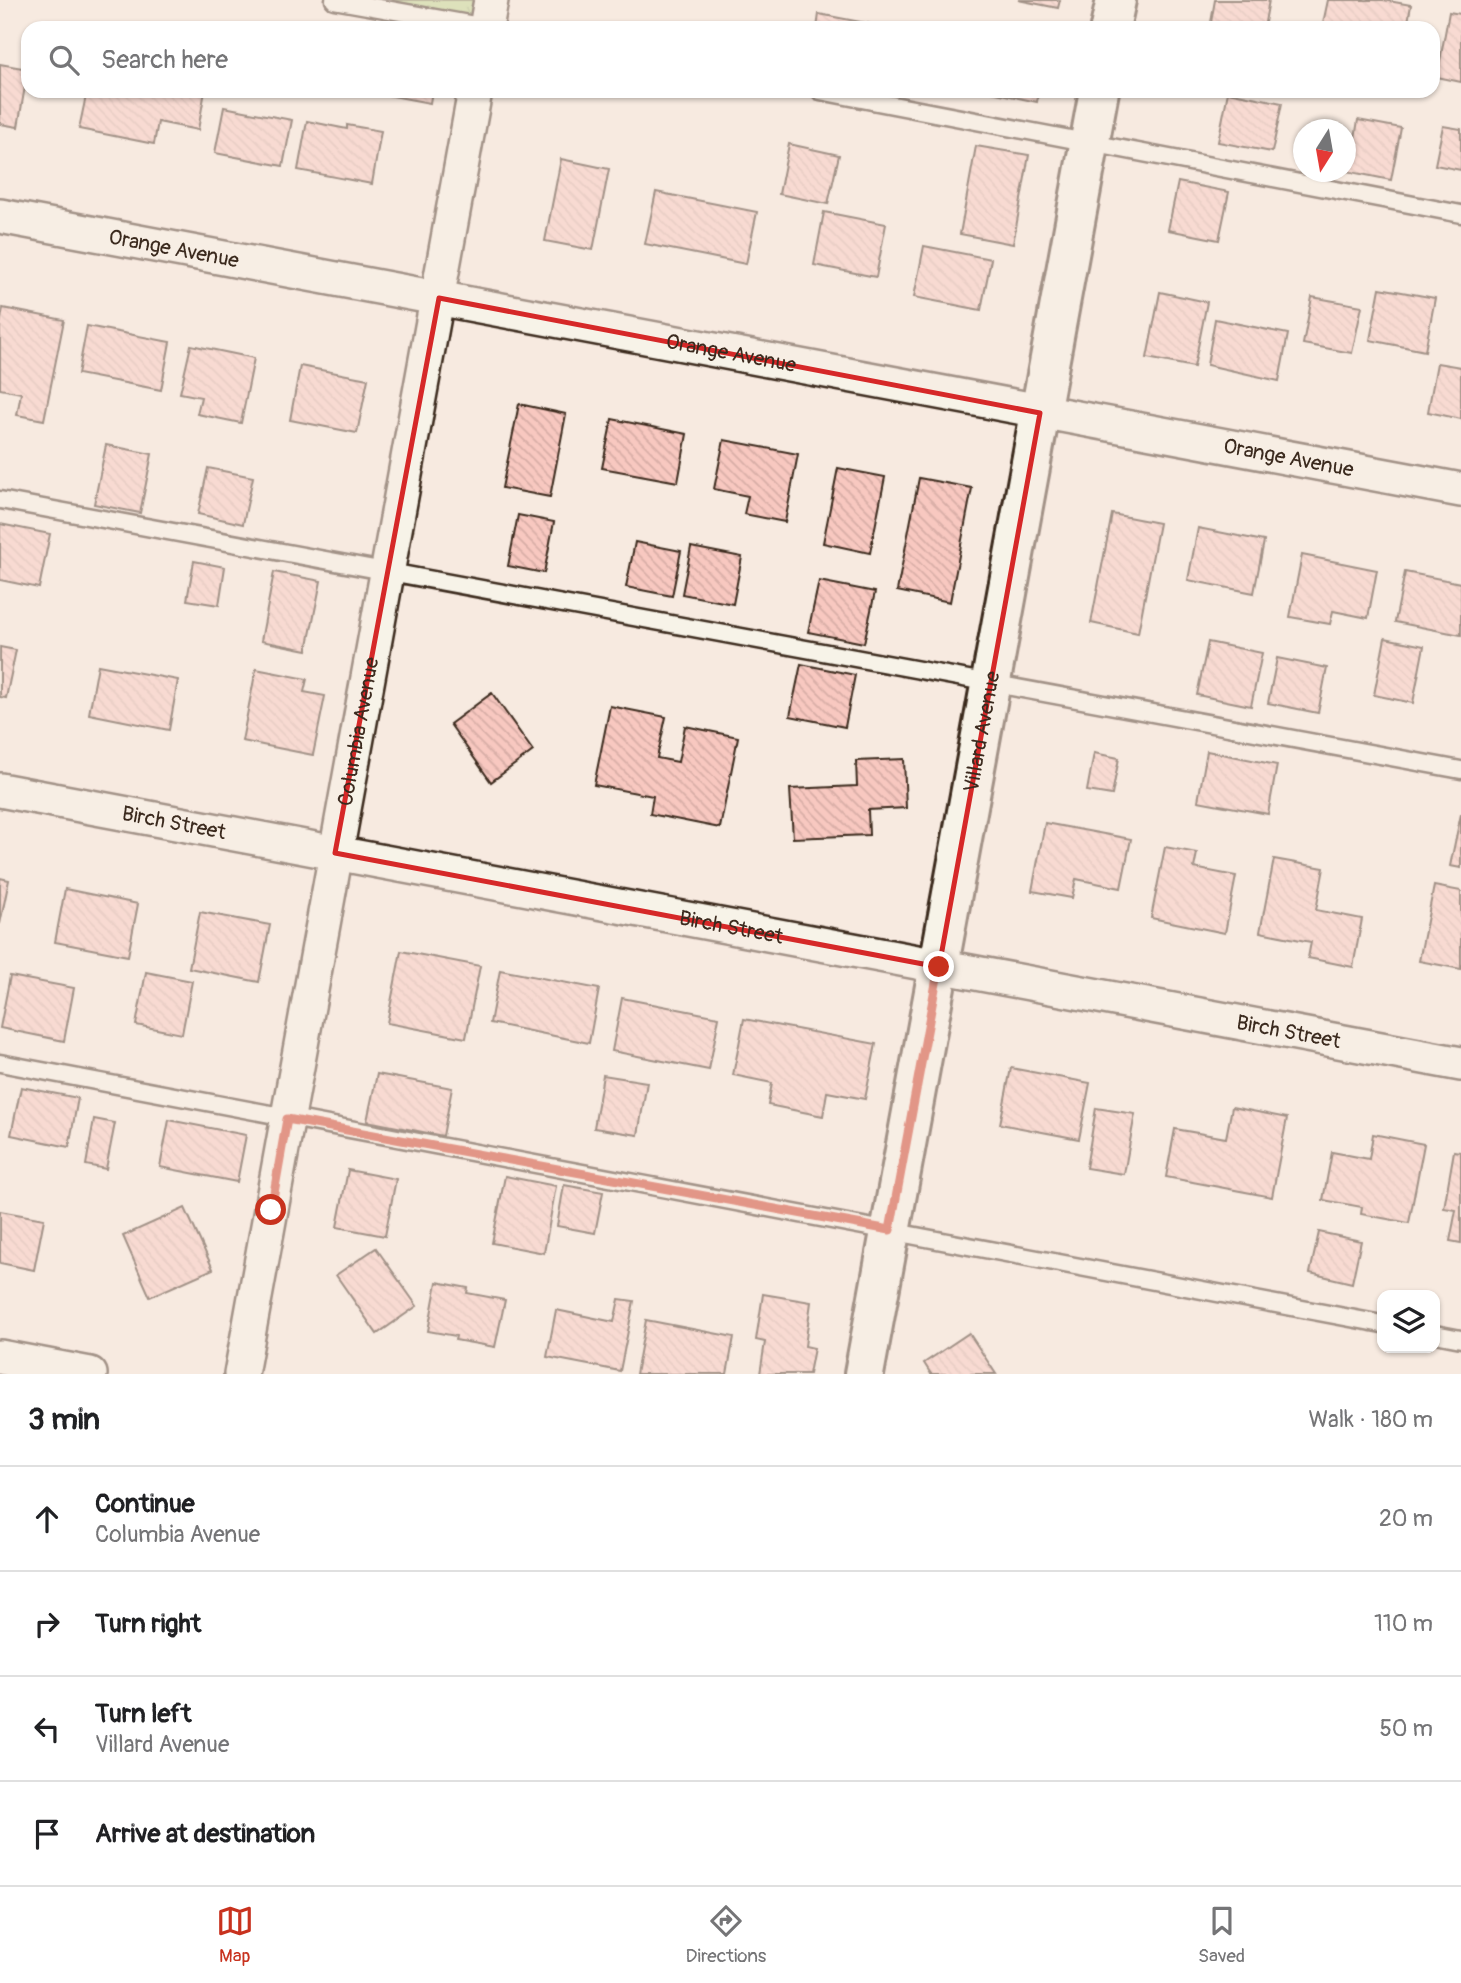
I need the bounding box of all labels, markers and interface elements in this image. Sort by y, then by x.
search box [21,21,1440,98]
icon: search [45,41,83,79]
text: Search here [101,44,228,76]
north arrow [1293,119,1356,182]
street label: Orange Avenue [107,223,242,274]
street label: Orange Avenue [664,328,799,379]
street label: Orange Avenue [1221,432,1357,483]
street label: Columbia Avenue [331,654,385,808]
street label: Villard Avenue [957,668,1006,794]
street label: Birch Street [120,800,229,846]
street label: Birch Street [677,904,786,950]
route end [923,951,954,982]
street label: Birch Street [1234,1009,1343,1055]
route start [255,1194,286,1225]
map controls [1377,1290,1440,1353]
button: layers [1377,1290,1440,1353]
text: 3 min [28,1401,100,1438]
text: Walk · 180 m [1308,1405,1433,1434]
text: Continue [95,1488,195,1520]
icon: ahead [28,1500,66,1538]
text: 20 m [1379,1504,1433,1533]
text: Columbia Avenue [95,1520,260,1549]
icon: right [28,1605,66,1643]
text: Turn right [95,1608,201,1640]
text: 110 m [1374,1609,1433,1638]
text: Turn left [95,1698,191,1730]
icon: left [28,1710,66,1748]
text: 50 m [1379,1714,1433,1743]
text: Villard Avenue [95,1730,229,1759]
icon: arrive [28,1815,66,1853]
text: Arrive at destination [95,1818,315,1850]
tab: Map [216,1902,254,1968]
tab: Directions [686,1902,766,1968]
tab: Saved [1198,1902,1245,1968]

